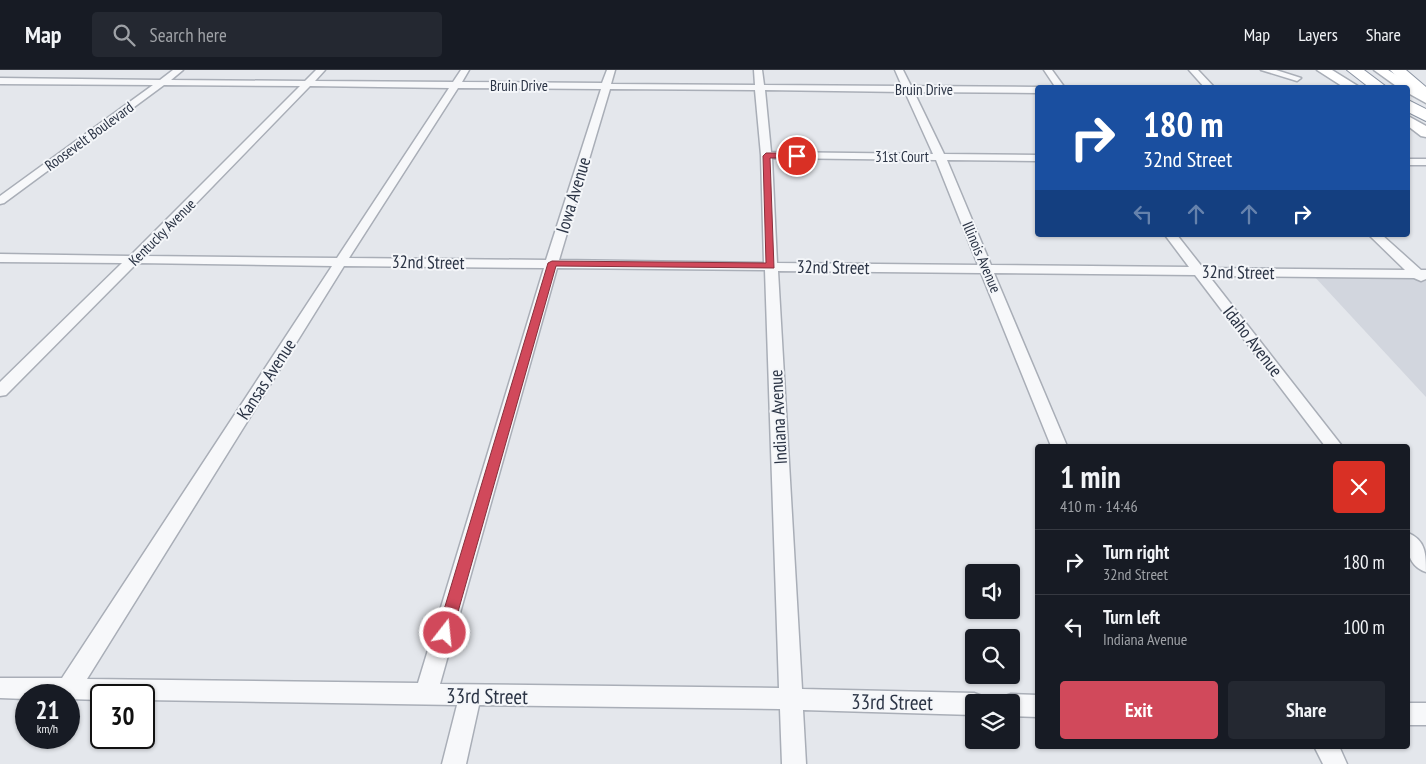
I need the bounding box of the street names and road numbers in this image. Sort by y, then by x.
street label: Bruin Drive [490,76,548,95]
street label: Bruin Drive [895,80,953,99]
street label: Roosevelt Boulevard [41,97,137,175]
street label: 31st Court [875,147,929,166]
street label: Iowa Avenue [551,154,595,236]
street label: Kentucky Avenue [124,194,200,270]
street label: Illinois Avenue [958,218,1006,296]
street label: 32nd Street [391,250,465,274]
street label: 32nd Street [796,255,870,279]
street label: 32nd Street [1201,260,1275,284]
street label: Idaho Avenue [1218,301,1288,381]
street label: Kansas Avenue [231,334,301,424]
street label: Indiana Avenue [764,369,792,465]
street label: 33rd Street [446,682,528,710]
street label: 33rd Street [851,688,933,716]

